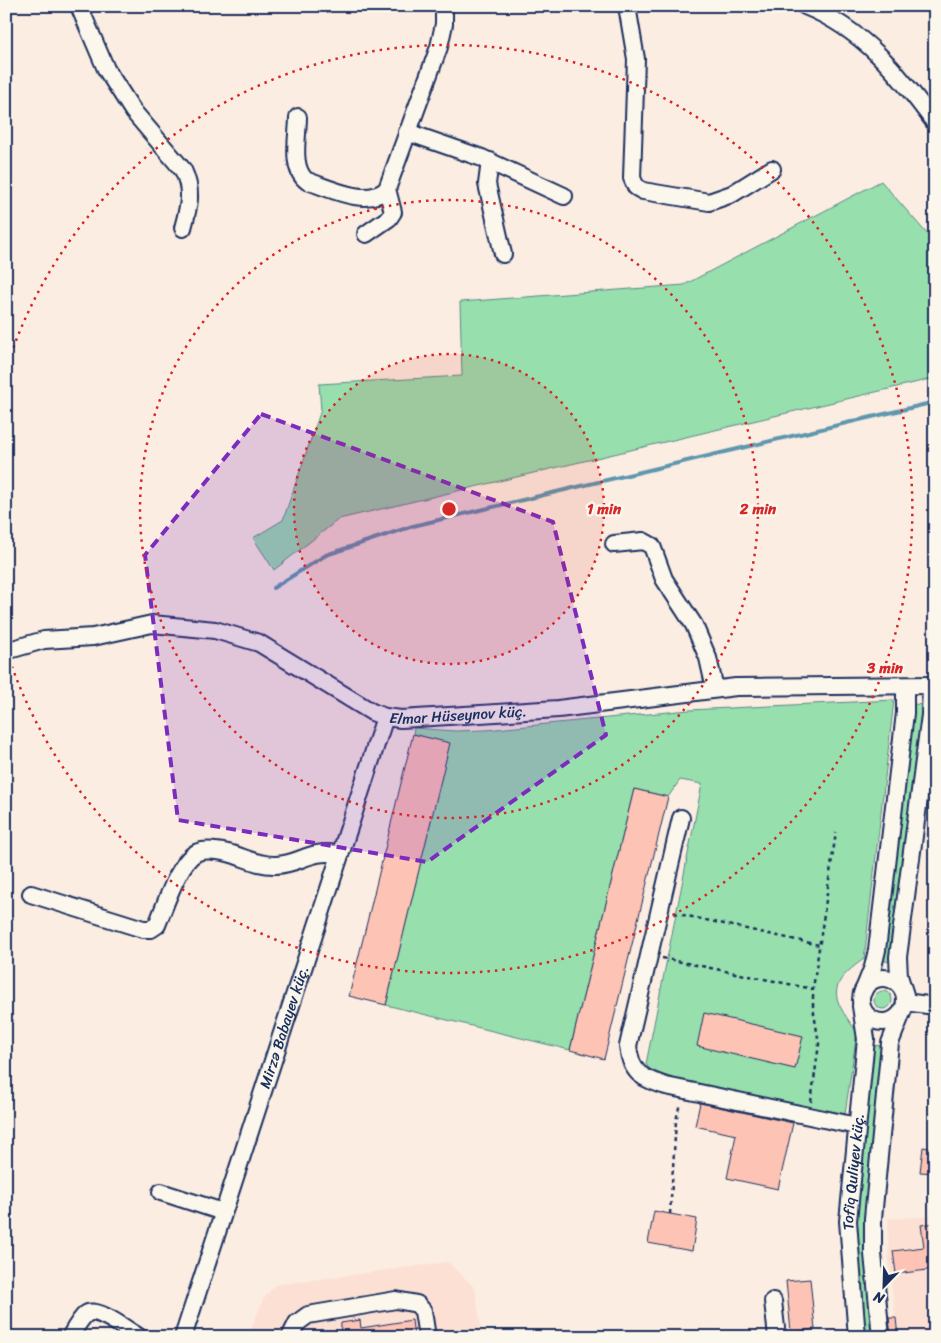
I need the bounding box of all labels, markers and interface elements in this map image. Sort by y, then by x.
text: 1 min [587,496,622,522]
text: 2 min [739,496,777,522]
centre of rings [440,500,458,518]
text: 3 min [866,655,904,681]
street label: Elmar Hüseynov küç. [388,698,528,732]
street label: Mirzə Babayev küç. [252,962,316,1092]
street label: Tofiq Quliyev küç. [835,1112,872,1231]
north arrow [858,1260,908,1310]
text: N [869,1284,889,1311]

